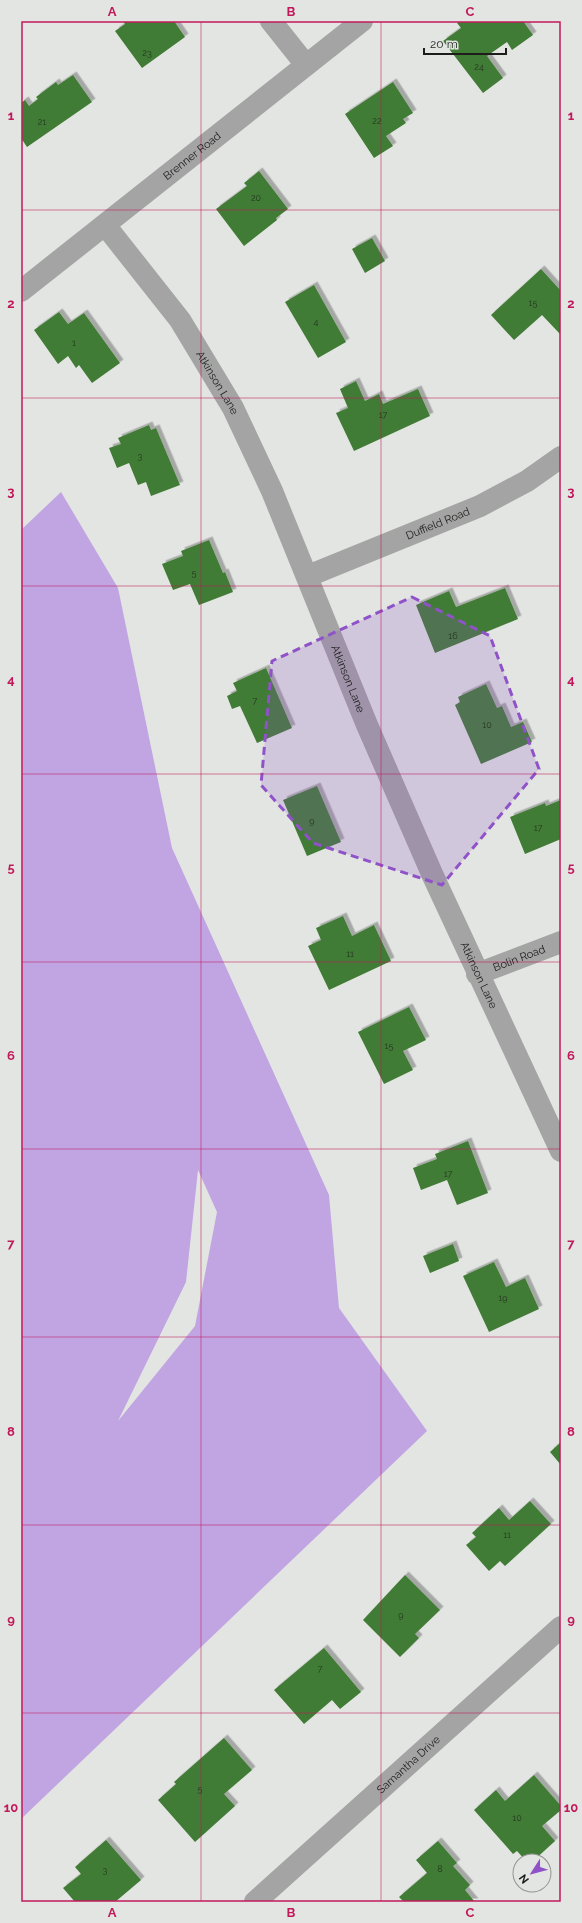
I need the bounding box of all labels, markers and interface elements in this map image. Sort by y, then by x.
text: A [108,4,117,19]
text: B [287,4,296,19]
text: C [466,4,475,19]
scale bar [424,30,506,56]
text: 20 m [430,37,458,51]
house number: 23 [142,48,152,58]
house number: 24 [474,62,484,72]
text: 1 [8,108,15,123]
text: 1 [568,108,575,123]
house number: 22 [372,116,382,126]
house number: 21 [38,117,46,127]
street label: Brenner Road [161,129,223,182]
house number: 20 [251,193,262,203]
text: 2 [7,296,15,311]
text: 2 [567,296,575,311]
house number: 15 [529,298,537,308]
house number: 4 [314,317,319,327]
house number: 1 [72,338,76,348]
street label: Atkinson Lane [194,348,242,417]
house number: 17 [379,410,387,420]
house number: 3 [138,451,143,461]
text: 3 [7,484,15,499]
text: 3 [567,484,575,499]
street label: Duffield Road [404,504,472,542]
house number: 5 [192,568,197,578]
house number: 16 [448,631,458,641]
street label: Atkinson Lane [329,643,368,715]
text: 4 [7,672,15,687]
text: 4 [567,672,575,687]
house number: 7 [253,696,258,706]
house number: 10 [482,720,492,730]
house number: 9 [309,816,315,826]
house number: 17 [534,823,542,833]
text: 5 [7,860,15,875]
text: 5 [567,860,575,875]
street label: Atkinson Lane [458,940,500,1011]
street label: Bolin Road [491,942,547,974]
house number: 11 [346,949,354,959]
house number: 15 [385,1041,393,1051]
text: 6 [7,1048,15,1063]
text: 6 [567,1048,575,1063]
house number: 17 [444,1169,452,1179]
text: 7 [7,1236,15,1251]
text: 7 [567,1236,575,1251]
house number: 19 [498,1293,508,1303]
text: 8 [7,1424,15,1439]
text: 8 [567,1424,575,1439]
house number: 11 [503,1530,511,1540]
house number: 9 [398,1610,404,1620]
text: 9 [7,1612,15,1627]
text: 9 [567,1612,575,1627]
house number: 7 [318,1664,323,1674]
street label: Samantha Drive [374,1732,443,1796]
house number: 5 [198,1784,203,1794]
text: 10 [4,1800,18,1815]
text: 10 [564,1800,578,1815]
house number: 10 [512,1813,522,1823]
north arrow [512,1853,552,1893]
house number: 8 [437,1864,443,1874]
house number: 3 [103,1865,108,1875]
text: N [517,1871,532,1886]
text: A [108,1905,117,1920]
text: B [287,1905,296,1920]
text: C [466,1905,475,1920]

